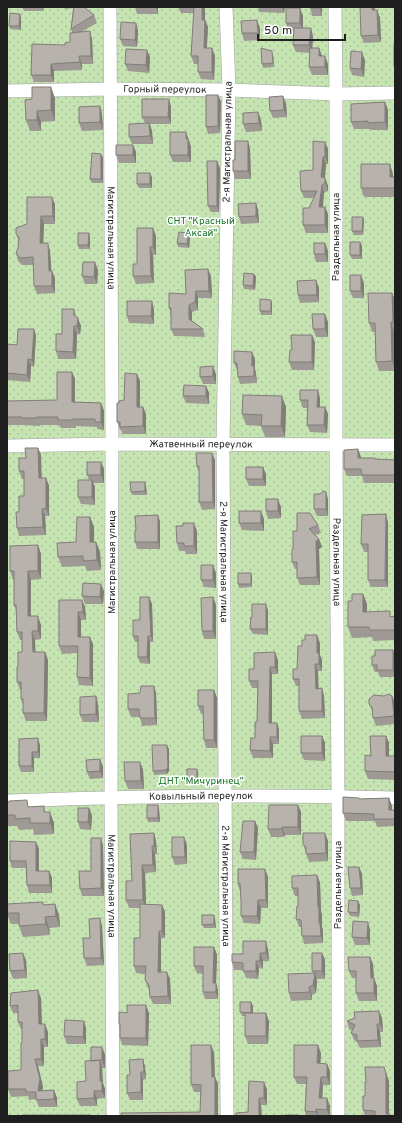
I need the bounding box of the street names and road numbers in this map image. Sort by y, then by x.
street label: 2-я Магистральная улица [220,81,236,203]
street label: Горный переулок [123,83,207,96]
street label: Магистральная улица [104,186,118,290]
street label: Раздельная улица [330,193,343,281]
street label: Жатвенный переулок [149,438,253,451]
street label: 2-я Магистральная улица [217,501,231,623]
street label: Магистральная улица [106,510,119,614]
street label: Раздельная улица [330,518,343,606]
street label: Ковыльный переулок [149,789,253,803]
street label: 2-я Магистральная улица [219,825,232,947]
street label: Магистральная улица [105,834,118,938]
street label: Раздельная улица [332,841,345,929]

